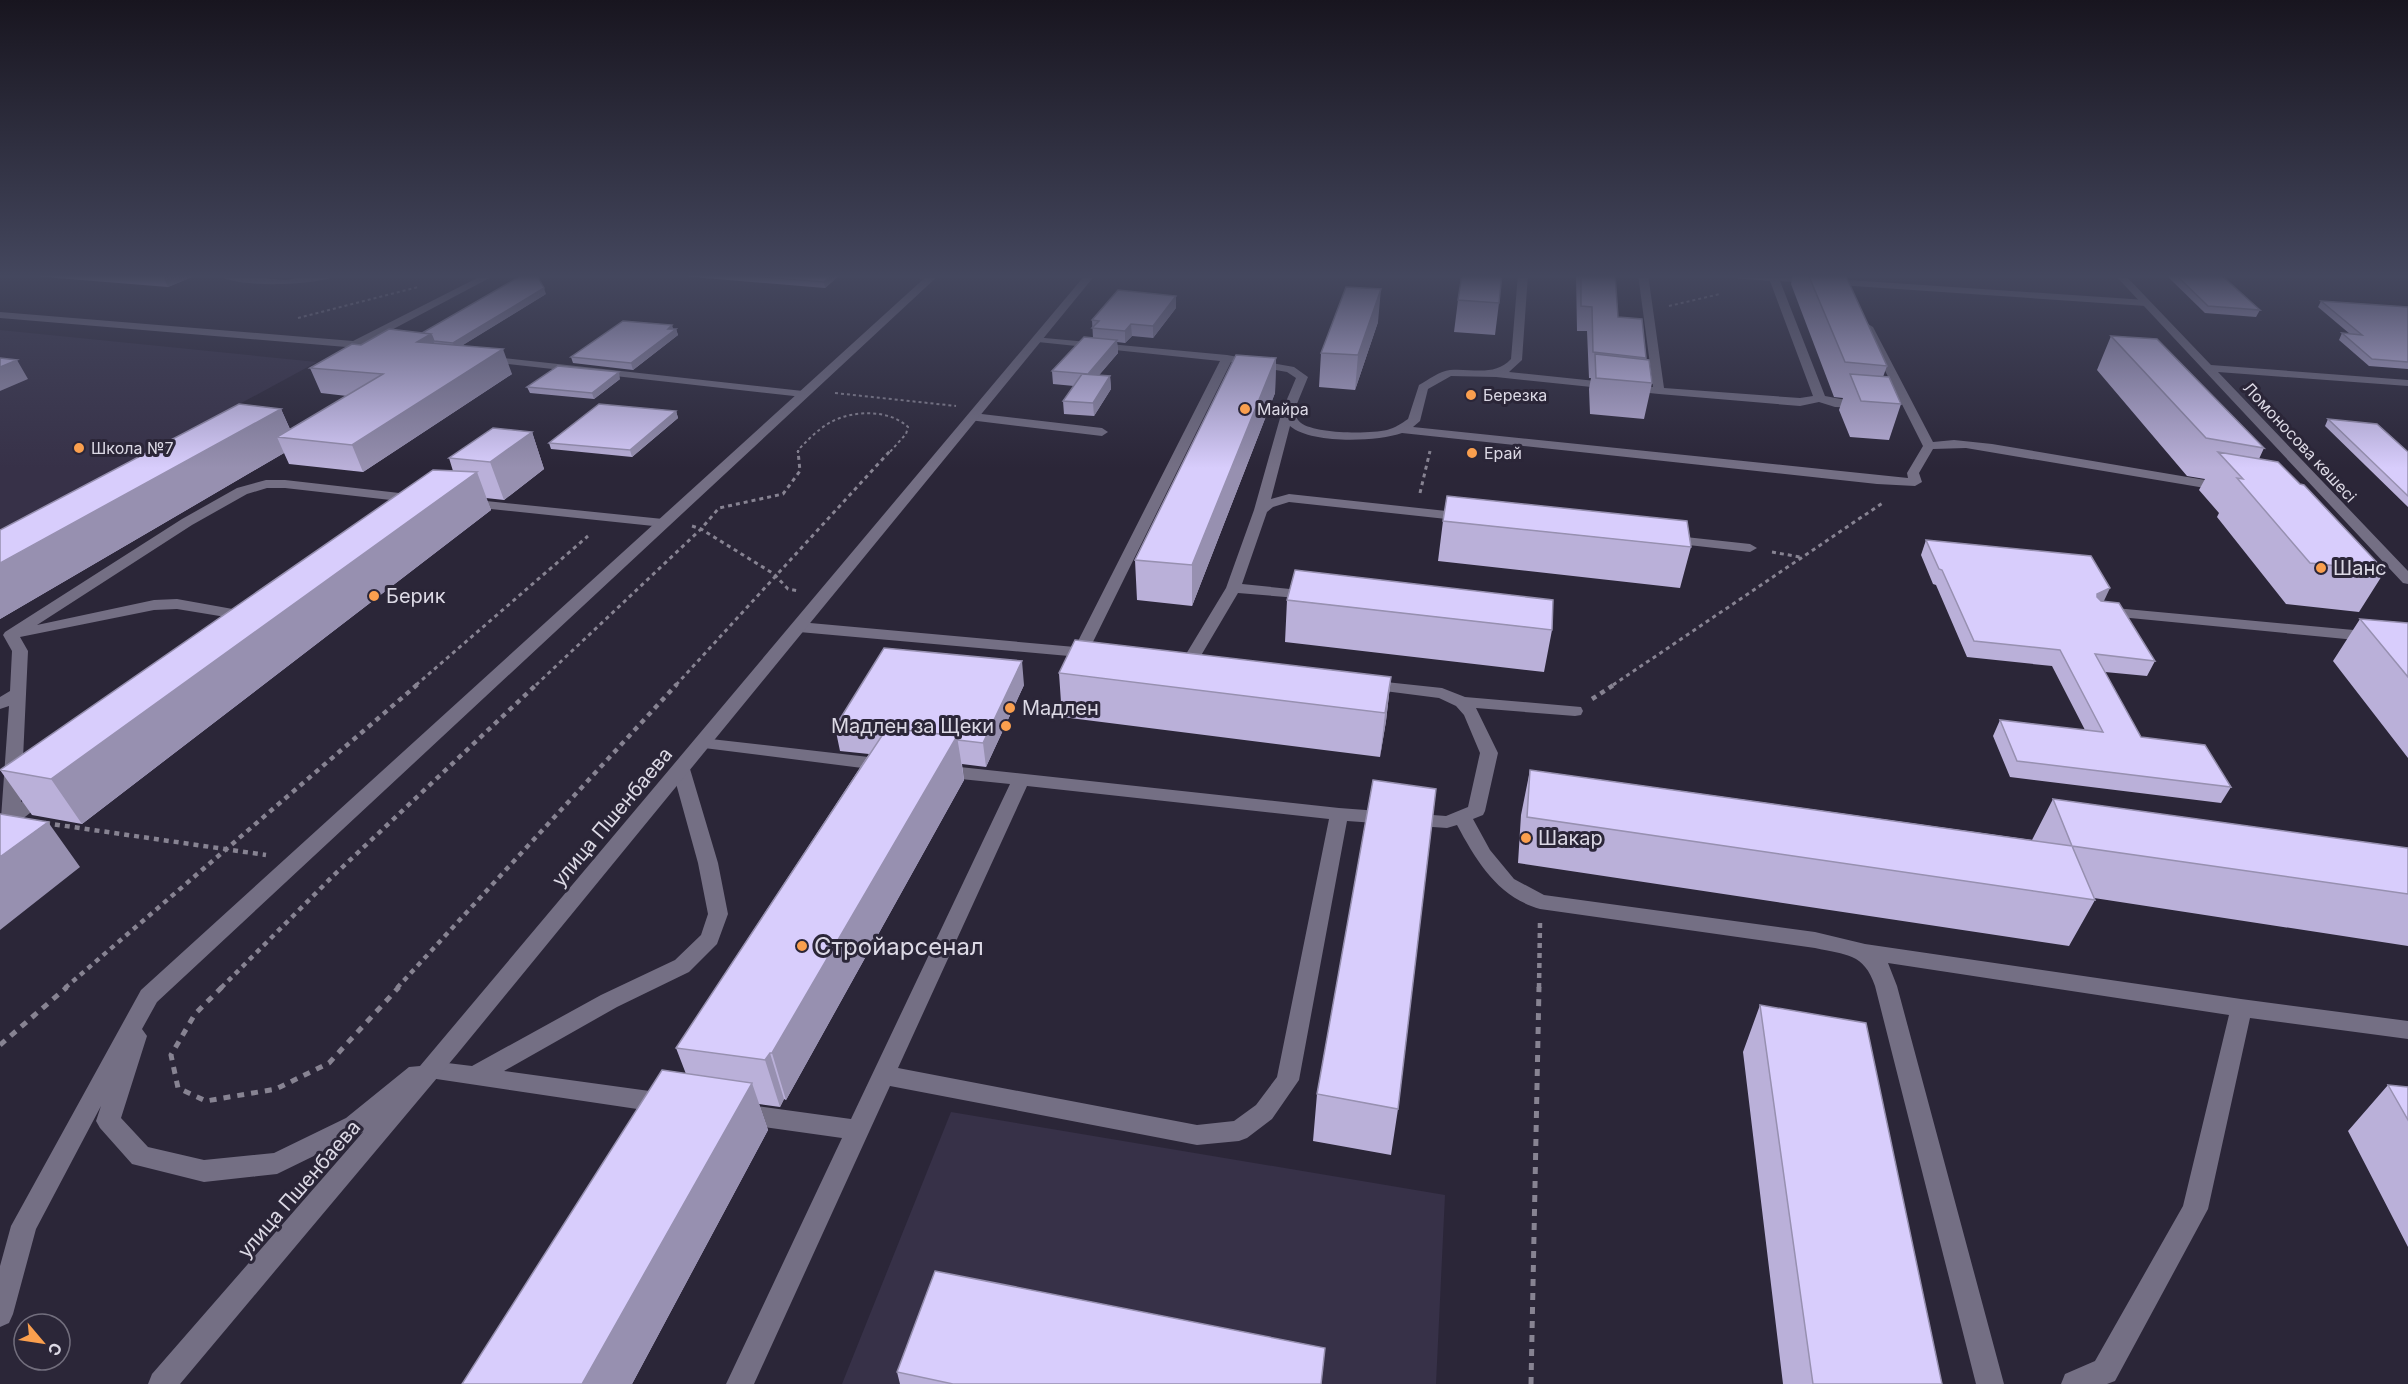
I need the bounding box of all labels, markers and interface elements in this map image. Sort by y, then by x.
street label: Ломоносова көшесі [2239,378,2361,506]
place label: Березка [1483,385,1547,405]
marker: Березка [1464,388,1478,402]
place label: Майра [1257,399,1309,419]
marker: Майра [1238,402,1252,416]
place label: Школа №7 [91,438,173,458]
marker: Школа №7 [72,441,86,455]
place label: Ерай [1484,443,1522,463]
marker: Ерай [1465,446,1479,460]
place label: Шанс [2333,556,2387,580]
marker: Шанс [2314,561,2328,575]
place label: Берик [386,584,446,608]
marker: Берик [367,589,381,603]
place label: Мадлен [1022,696,1099,720]
marker: Мадлен [1003,701,1017,715]
place label: Мадлен за Щеки [831,714,994,738]
marker: Мадлен за Щеки [999,719,1013,733]
street label: улица Пшенбаева [547,742,677,892]
place label: Шакар [1538,826,1603,850]
marker: Шакар [1519,831,1533,845]
place label: Стройарсенал [814,932,984,961]
marker: Стройарсенал [795,939,809,953]
street label: улица Пшенбаева [233,1115,365,1263]
north arrow [12,1312,72,1372]
text: С [43,1339,67,1359]

